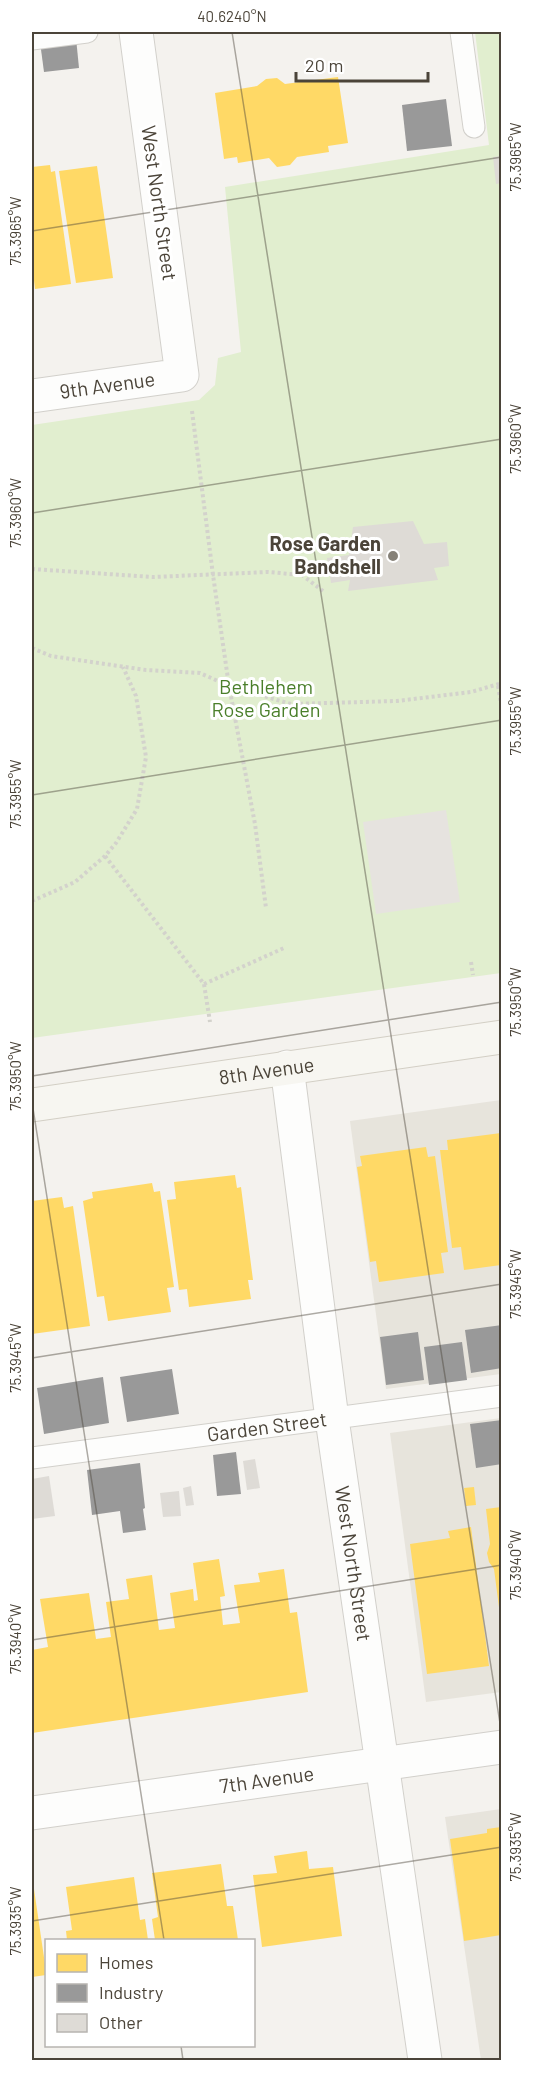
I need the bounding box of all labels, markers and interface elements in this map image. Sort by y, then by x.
text: 40.6240°N [197,7,267,25]
scale bar [296,45,428,83]
text: 20 m [305,54,343,76]
text: 75.3965°W [506,123,524,191]
street label: West North Street [137,124,183,282]
text: 75.3965°W [6,197,24,265]
street label: 9th Avenue [58,366,156,403]
text: 75.3960°W [506,404,524,474]
text: 75.3960°W [6,478,24,548]
place label: Rose Garden Bandshell [269,531,381,578]
marker: Rose Garden Bandshell [386,549,400,563]
park label: Bethlehem Rose Garden [211,674,321,721]
text: 75.3955°W [506,687,524,755]
text: 75.3955°W [6,760,24,828]
text: 75.3950°W [506,967,524,1037]
text: 75.3950°W [6,1041,24,1111]
street label: 8th Avenue [217,1051,316,1089]
text: 75.3945°W [506,1249,524,1319]
text: 75.3945°W [6,1323,24,1393]
street label: Garden Street [206,1406,328,1446]
street label: West North Street [331,1484,377,1643]
text: 75.3940°W [506,1530,524,1600]
text: 75.3940°W [6,1604,24,1674]
street label: 7th Avenue [218,1761,315,1798]
text: 75.3935°W [506,1813,524,1881]
text: 75.3935°W [6,1887,24,1955]
legend [45,1939,255,2047]
text: Homes [99,1951,153,1973]
text: Industry [99,1981,163,2003]
text: Other [99,2011,143,2033]

